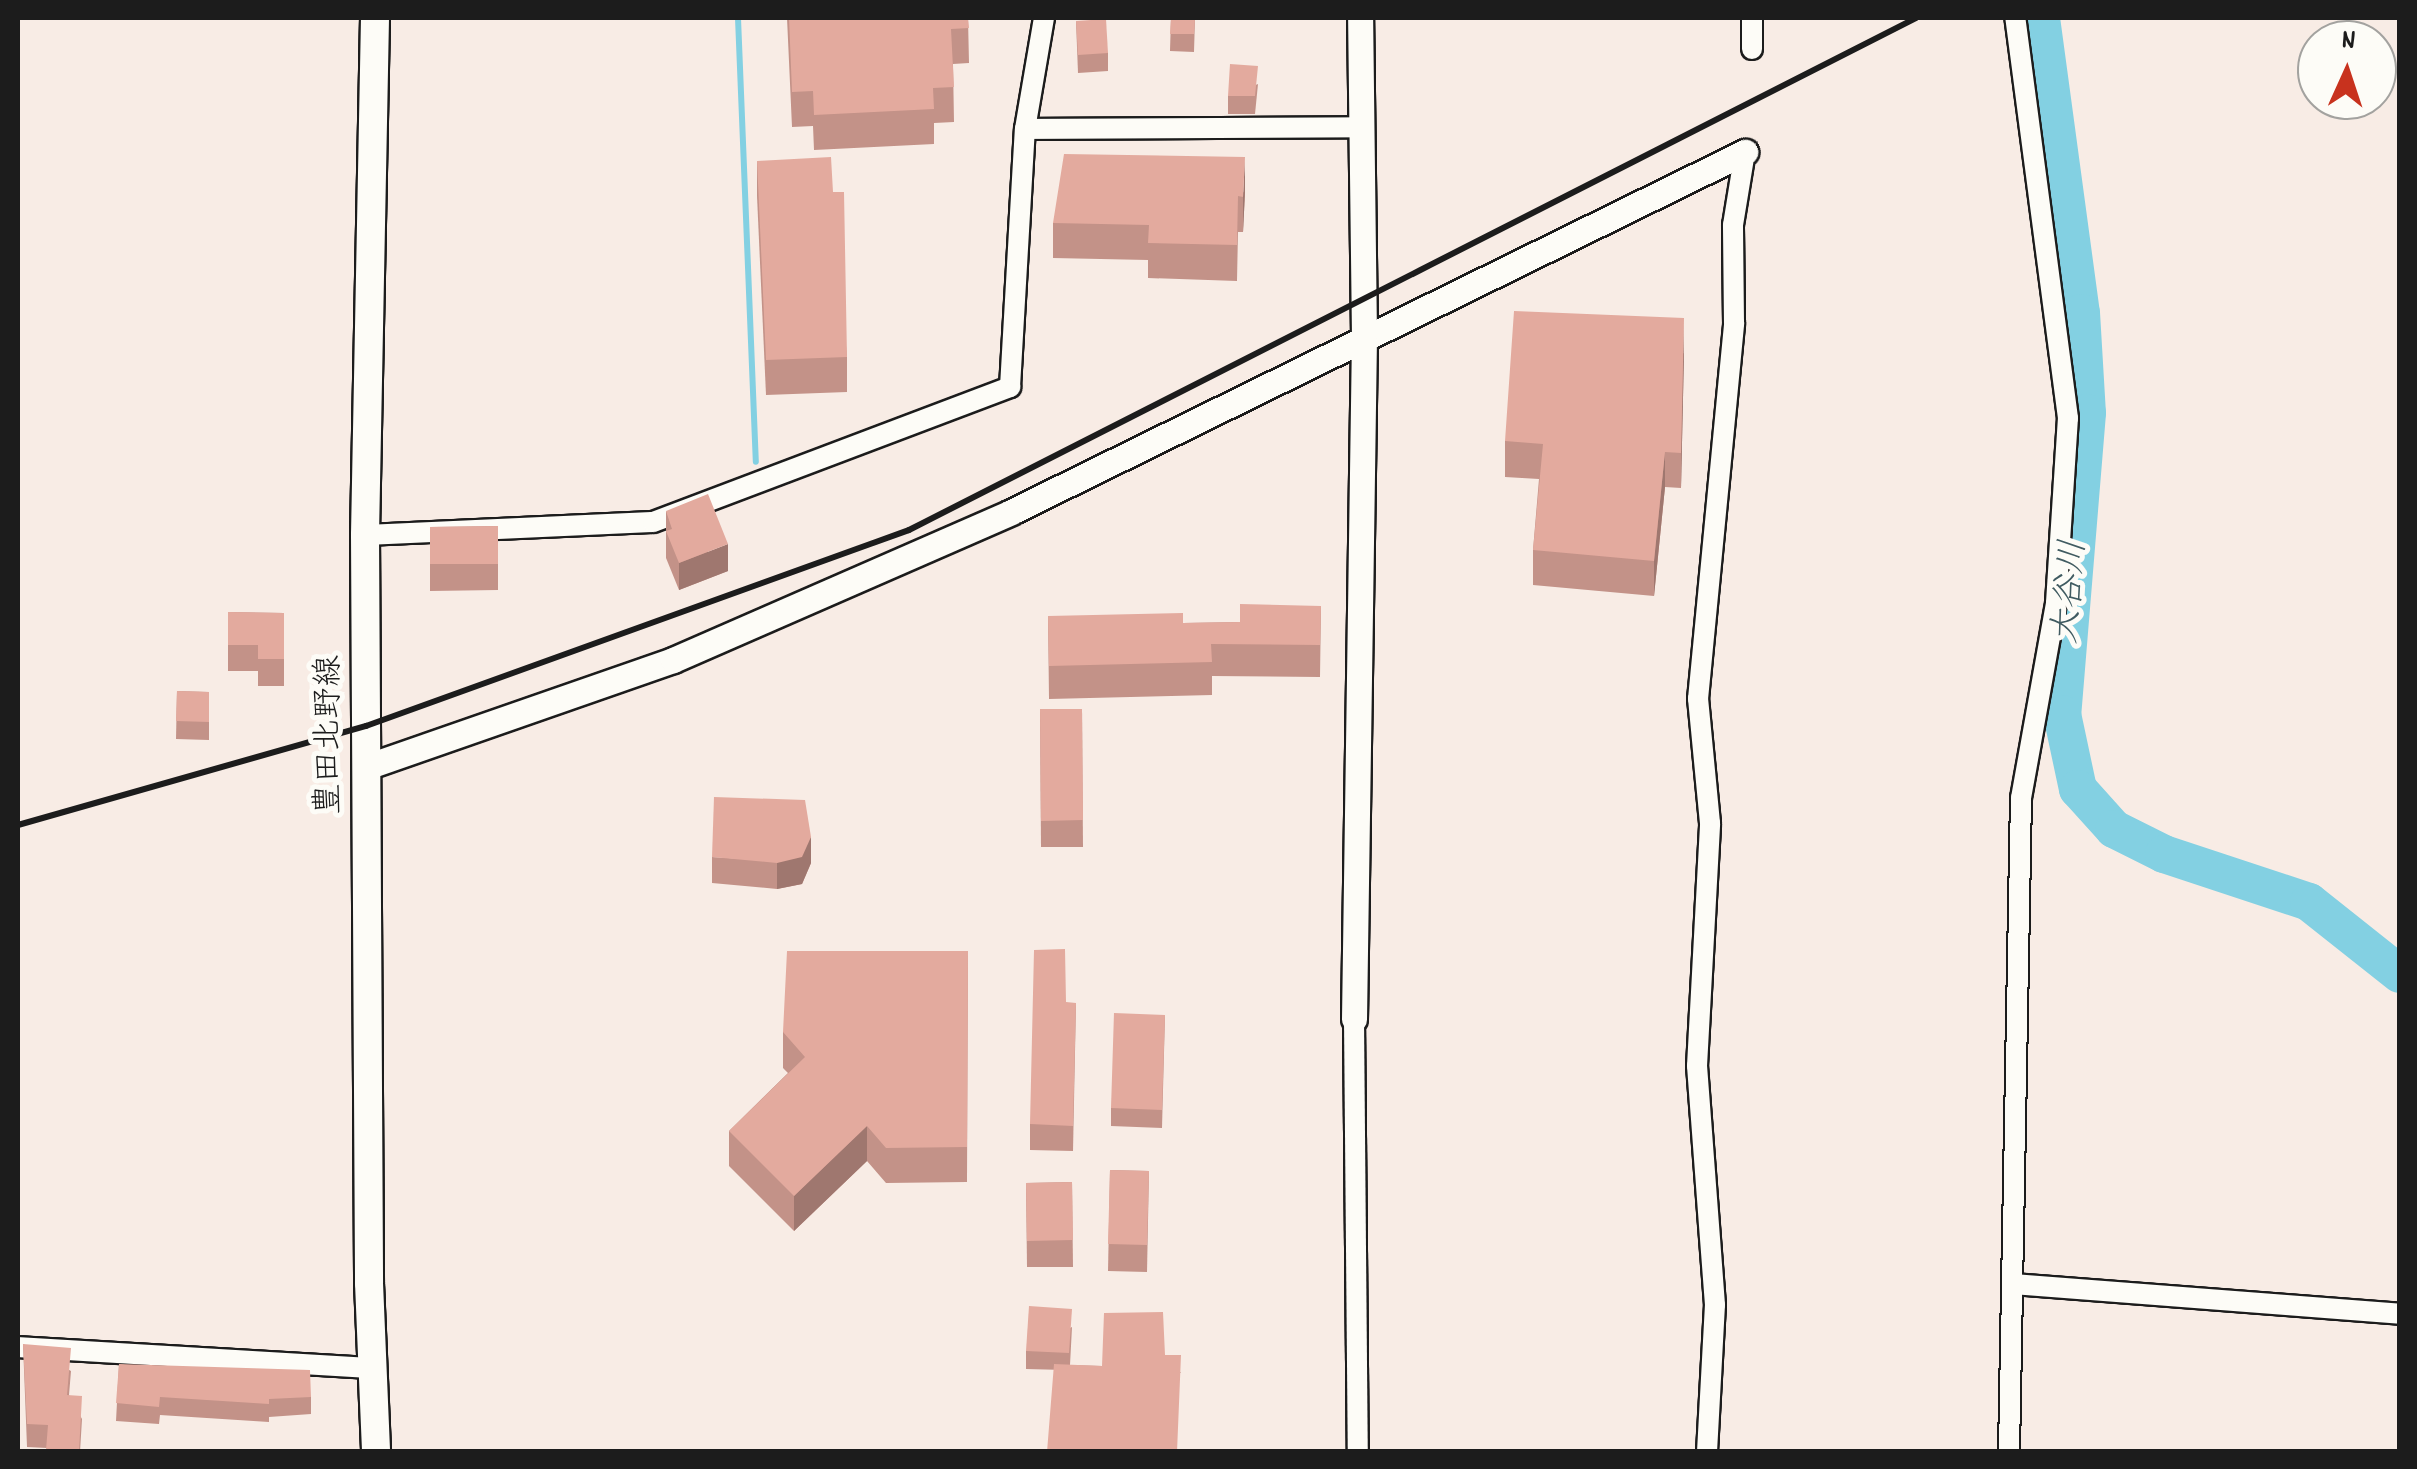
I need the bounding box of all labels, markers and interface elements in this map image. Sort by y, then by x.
north arrow [2297,20,2397,120]
text: N [2341,22,2356,62]
water label: 大谷川 [2047,538,2097,646]
street label: 豊田北野線 [312,655,350,815]

